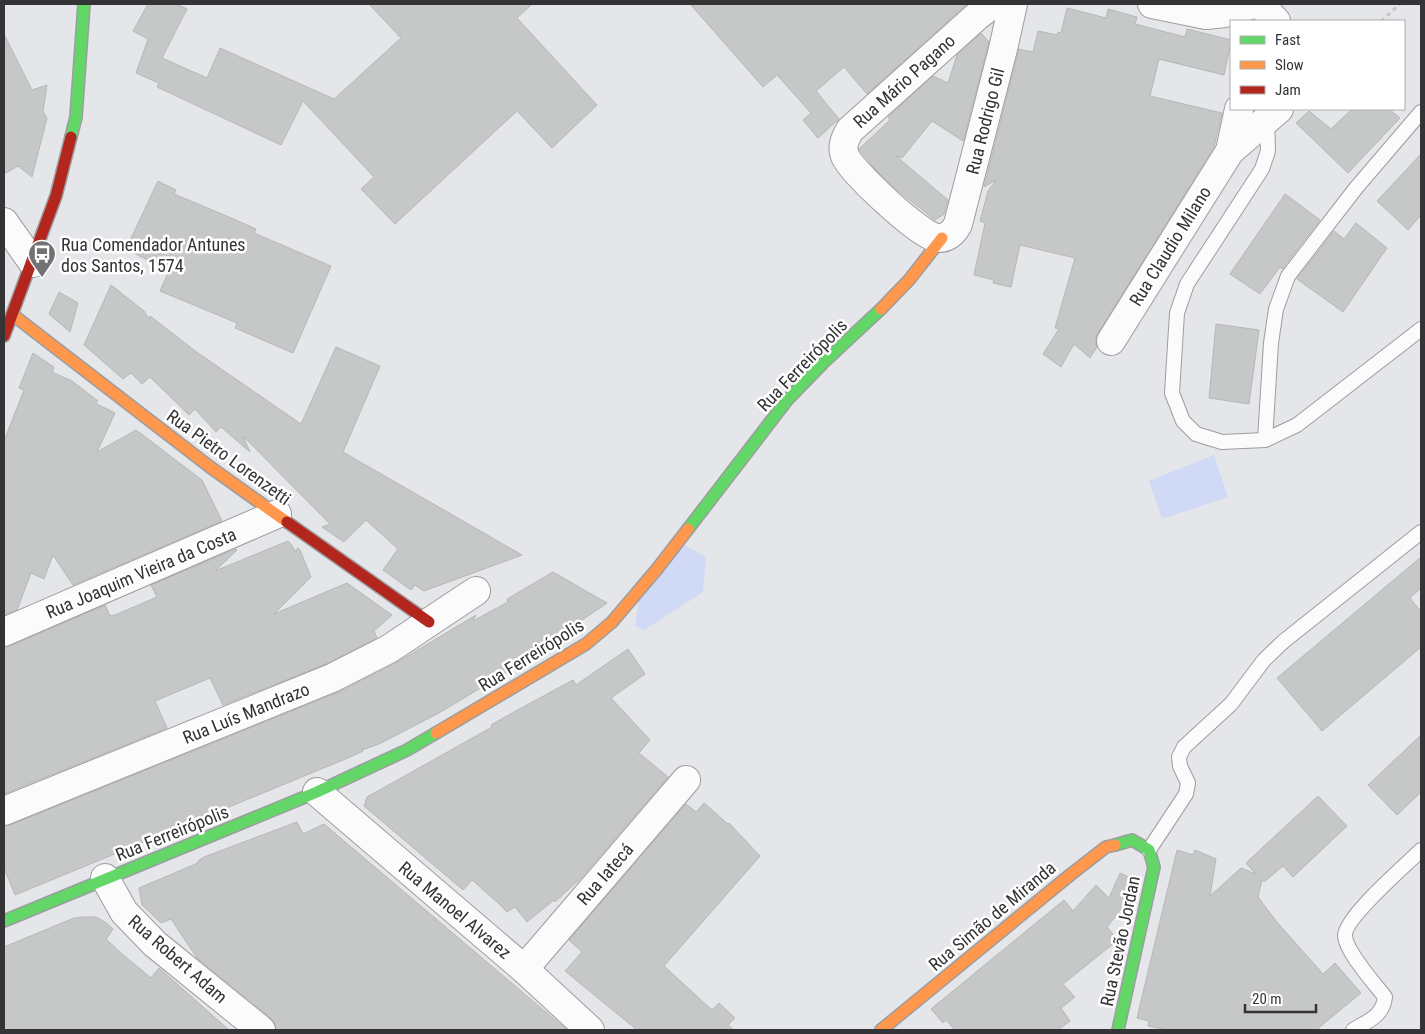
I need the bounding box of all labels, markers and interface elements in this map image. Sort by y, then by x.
legend [1230,20,1405,110]
street label: Rua Mário Pagano [849,30,959,132]
text: Fast [1275,31,1300,49]
text: Slow [1275,56,1304,74]
street label: Rua Rodrigo Gil [962,66,1008,176]
text: Jam [1275,81,1301,99]
street label: Rua Claudio Milano [1125,182,1215,310]
place label: Rua Comendador Antunes dos Santos, 1574 [61,234,246,276]
bus stop icon: Rua Comendador Antunes dos Santos, 1574 [27,239,57,278]
street label: Rua Ferreirópolis [753,315,851,415]
street label: Rua Pietro Lorenzetti [163,405,295,509]
street label: Rua Joaquim Vieira da Costa [43,523,239,623]
street label: Rua Ferreirópolis [475,614,587,696]
street label: Rua Luís Mandrazo [180,678,312,748]
street label: Rua Ferreirópolis [112,801,232,865]
street label: Rua Iatecá [573,839,637,909]
street label: Rua Manoel Alvarez [395,857,515,963]
street label: Rua Simão de Miranda [924,857,1060,975]
street label: Rua Stevão Jordan [1096,874,1144,1008]
street label: Rua Robert Adam [124,910,232,1008]
scale bar [1245,982,1316,1014]
text: 20 m [1252,990,1282,1008]

